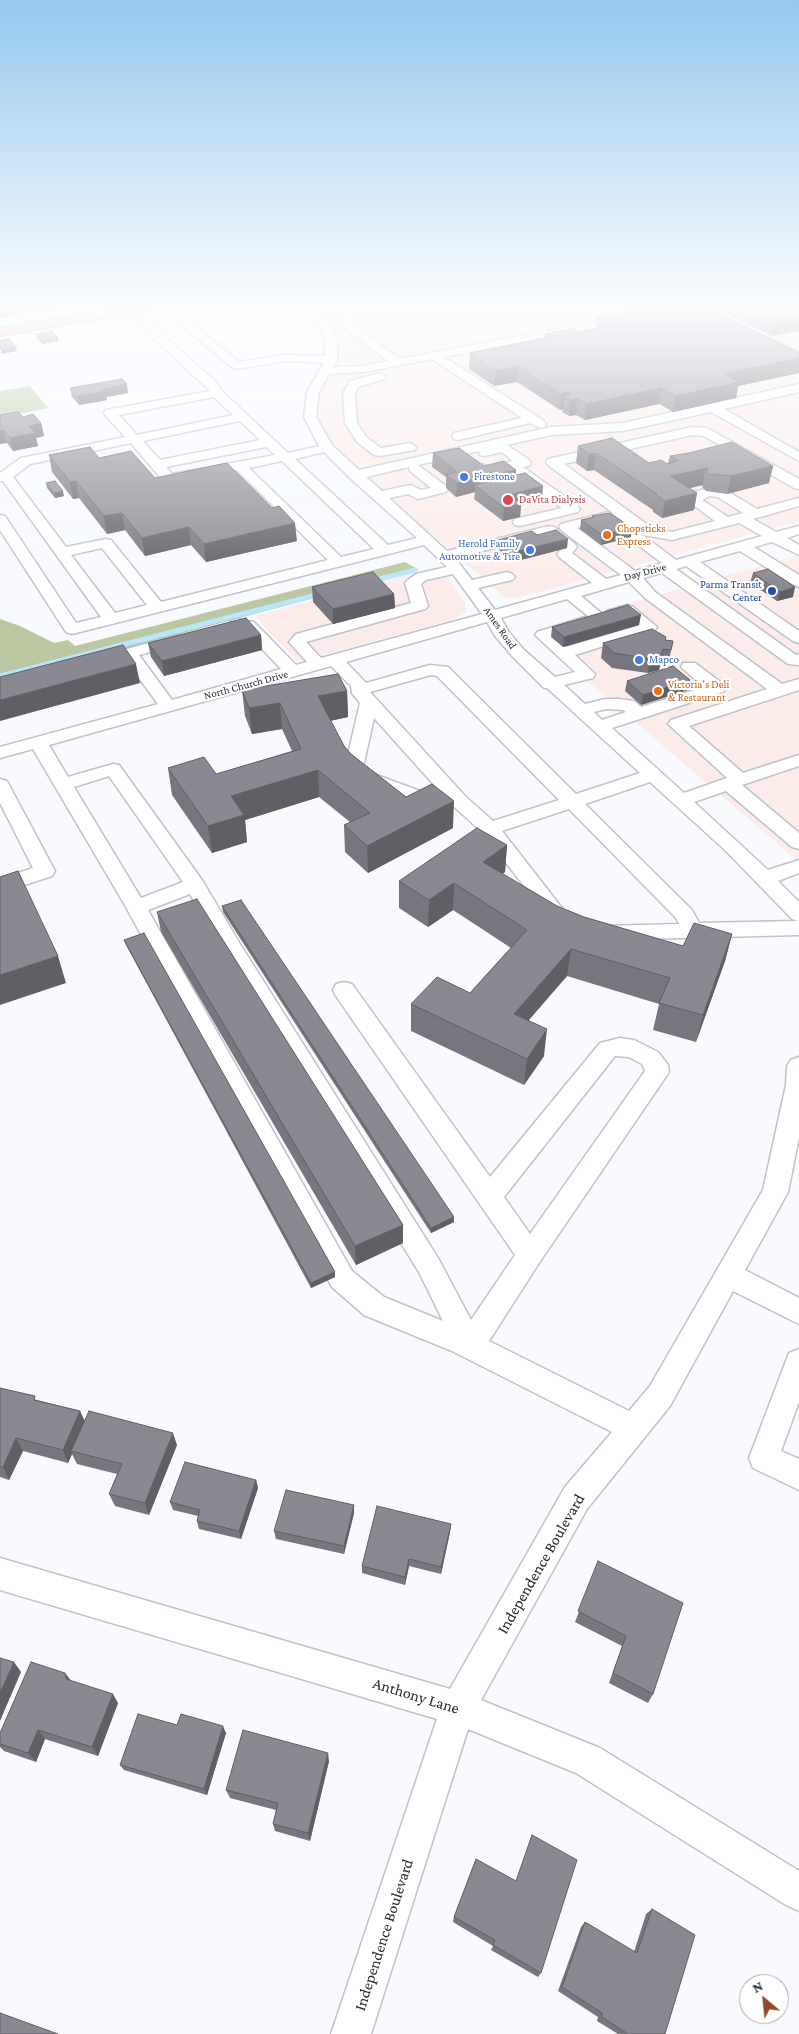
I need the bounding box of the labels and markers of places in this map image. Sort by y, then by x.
place label: Firestone [474,470,515,484]
marker: Firestone [458,471,470,483]
marker: DaVita Dialysis [501,493,515,507]
place label: DaVita Dialysis [519,493,586,507]
place label: Chopsticks Express [617,522,665,548]
marker: Chopsticks Express [601,529,613,541]
place label: Herold Family Automotive & Tire [439,537,520,563]
marker: Herold Family Automotive & Tire [524,544,536,556]
place label: Parma Transit Center [700,578,762,604]
marker: Parma Transit Center [766,585,778,597]
place label: Mapco [649,653,679,667]
marker: Mapco [633,654,645,666]
place label: Victoria's Deli & Restaurant [668,678,729,704]
marker: Victoria's Deli & Restaurant [652,685,664,697]

